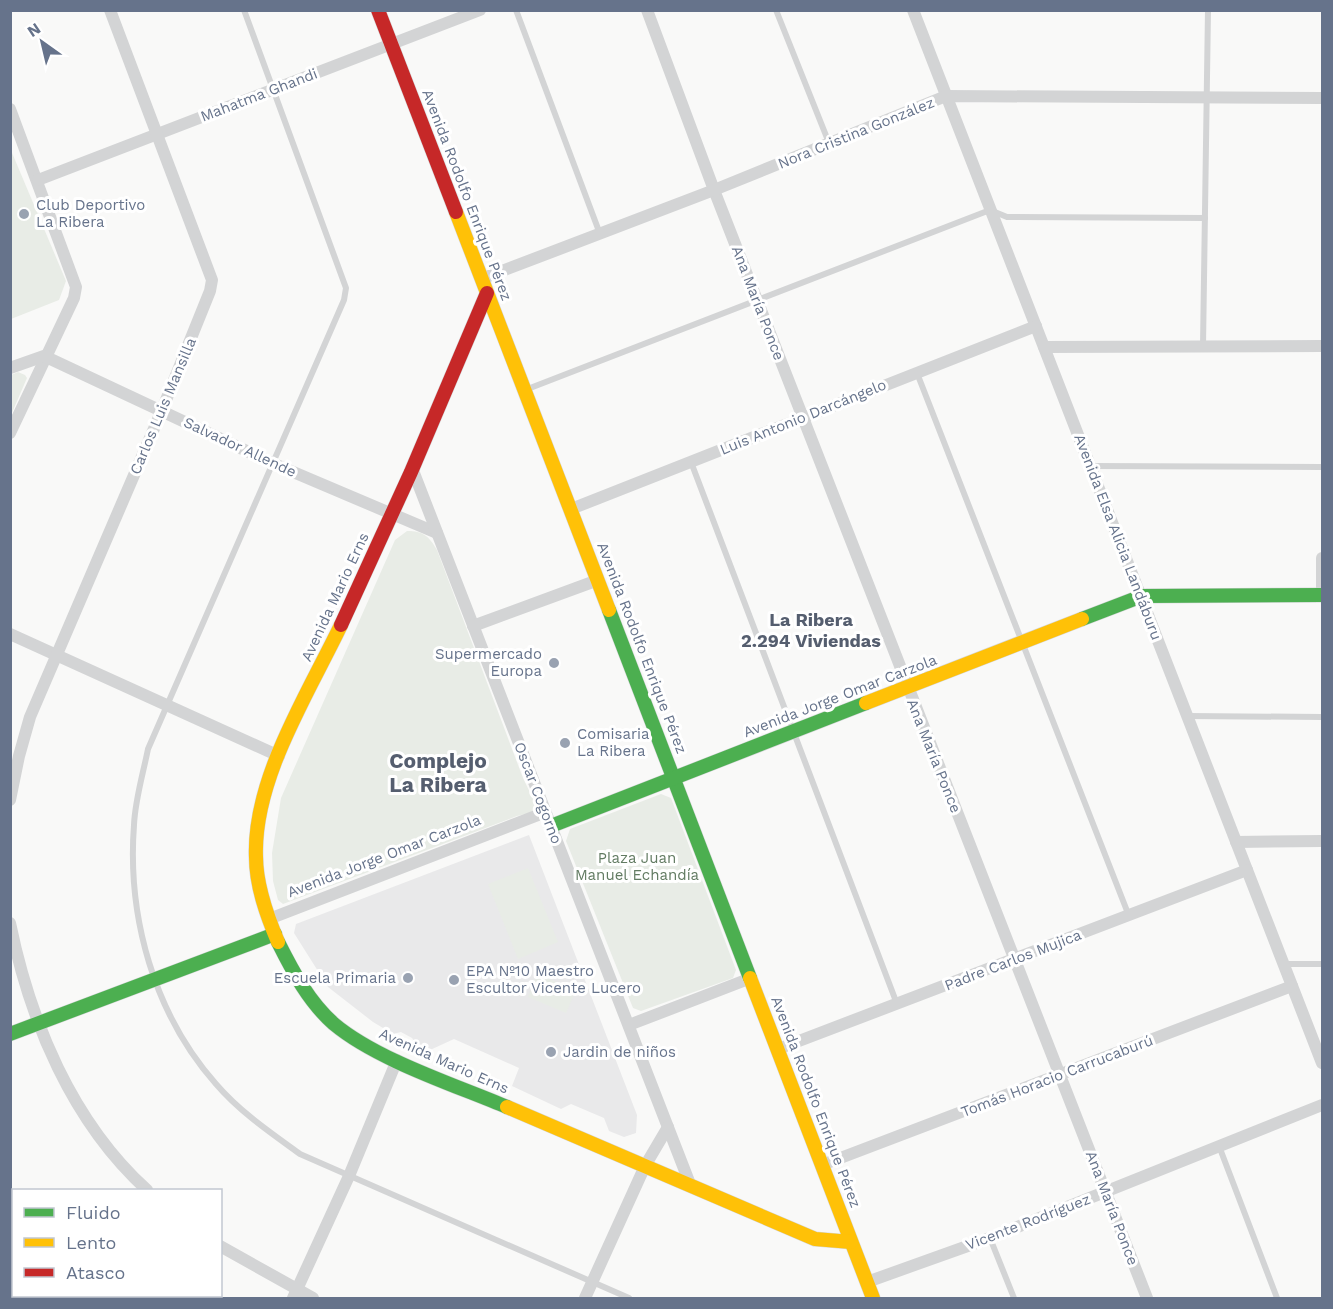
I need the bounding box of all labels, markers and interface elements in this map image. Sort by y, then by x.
north arrow [12,12,72,72]
text: N [24,19,44,41]
street label: Mahatma Ghandi [198,64,320,126]
street label: Avenida Rodolfo Enrique Pérez [418,87,516,303]
street label: Nora Cristina González [775,93,937,173]
place label: Club Deportivo La Ribera [36,196,145,231]
marker: Club Deportivo La Ribera [17,207,31,221]
street label: Ana María Ponce [728,243,788,363]
street label: Carlos Luis Mansilla [126,335,200,477]
street label: Luis Antonio Darcángelo [717,375,889,459]
street label: Salvador Allende [181,413,299,481]
street label: Avenida Elsa Alicia Landáburu [1070,431,1166,643]
street label: Avenida Mario Erns [297,530,373,664]
street label: Avenida Rodolfo Enrique Pérez [593,540,691,756]
district label: La Ribera 2.294 Viviendas [741,609,881,651]
place label: Supermercado Europa [435,645,542,680]
street label: Avenida Jorge Omar Carzola [741,651,940,741]
marker: Supermercado Europa [547,656,561,670]
street label: Ana María Ponce [903,696,965,816]
place label: Comisaria La Ribera [577,725,650,760]
marker: Comisaria La Ribera [558,736,572,750]
street label: Oscar Cogorno [510,740,566,846]
district label: Complejo La Ribera [389,748,488,797]
street label: Avenida Jorge Omar Carzola [285,811,484,901]
park label: Plaza Juan Manuel Echandía [575,849,700,884]
street label: Padre Carlos Mujica [942,925,1084,994]
place label: EPA Nº10 Maestro Escultor Vicente Lucero [466,962,641,997]
place label: Escuela Primaria [274,969,397,987]
marker: Escuela Primaria [401,971,415,985]
marker: EPA Nº10 Maestro Escultor Vicente Lucero [447,973,461,987]
street label: Avenida Rodolfo Enrique Pérez [767,994,865,1210]
street label: Avenida Mario Erns [376,1024,512,1098]
street label: Tomás Horacio Carrucaburú [958,1031,1156,1121]
place label: Jardin de niños [563,1043,676,1061]
marker: Jardin de niños [544,1045,558,1059]
street label: Ana María Ponce [1082,1148,1142,1268]
legend [12,1189,222,1297]
street label: Vicente Rodríguez [963,1190,1093,1254]
text: Fluido [66,1202,120,1223]
text: Lento [66,1232,116,1253]
text: Atasco [66,1262,125,1283]

